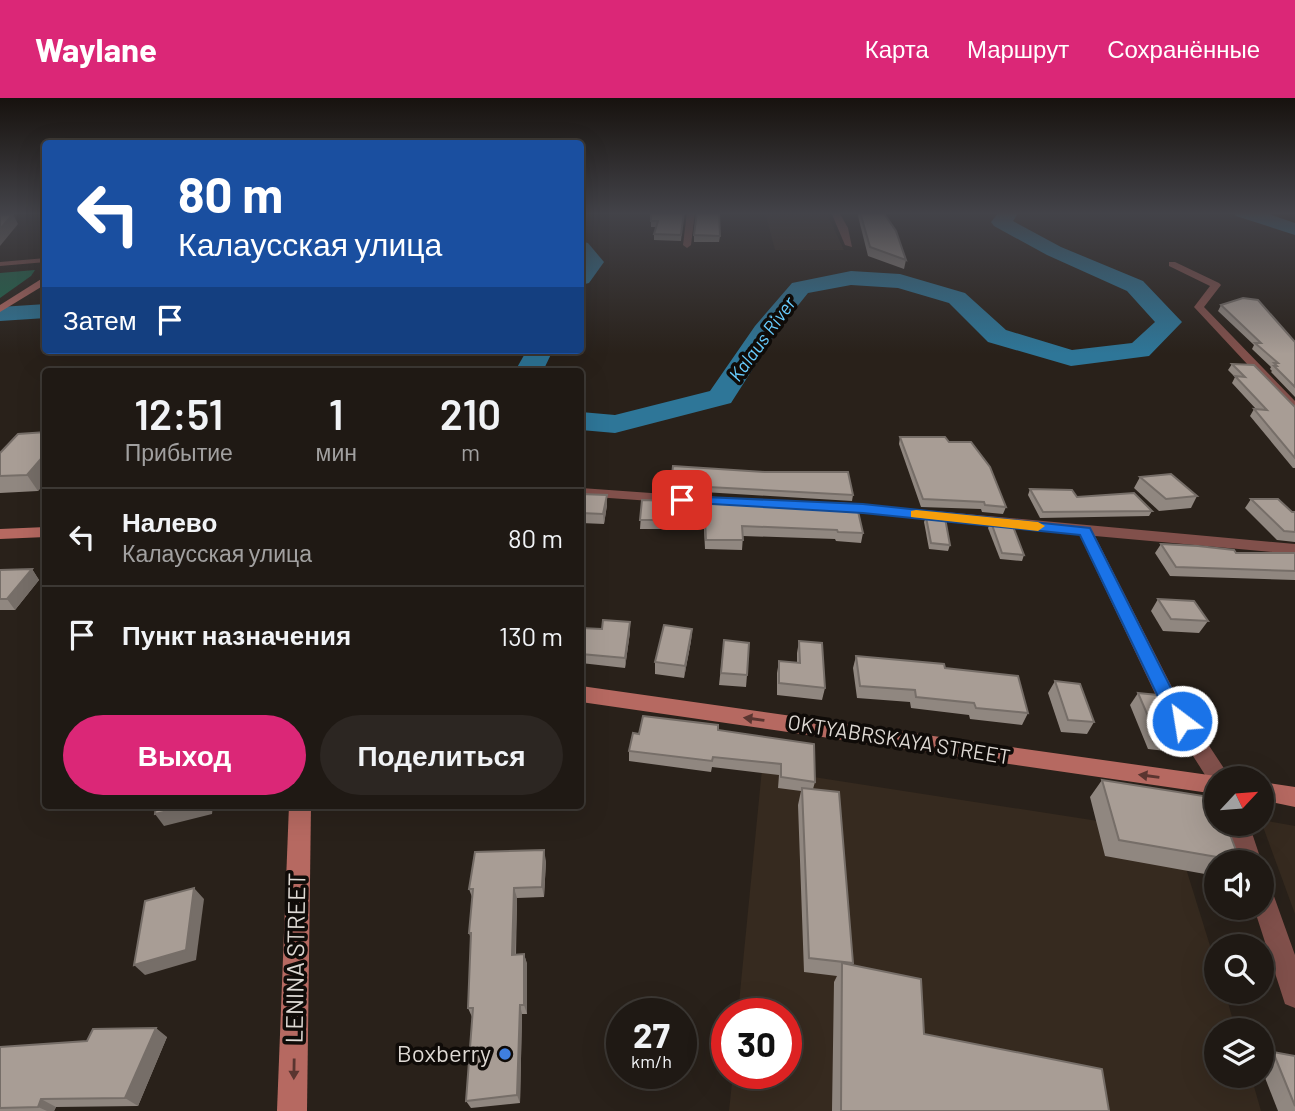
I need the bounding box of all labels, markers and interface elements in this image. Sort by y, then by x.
text: Waylane [35,29,157,69]
text: Карта [865,34,929,63]
text: Маршрут [967,34,1069,63]
text: Сохранённые [1107,34,1260,63]
text: 80 m [178,164,283,223]
icon: left [63,168,154,259]
text: Калаусская улица [178,224,442,262]
water label: Kalaus River [723,291,801,385]
icon: arrive [151,301,189,339]
text: Затем [63,304,137,335]
text: 12:51 [134,388,223,438]
text: 1 [329,388,344,438]
text: 210 [440,388,501,438]
text: Прибытие [125,438,233,466]
text: мин [316,438,357,466]
text: m [461,438,480,466]
pin [652,470,712,530]
icon: arrive [663,481,701,519]
text: Налево [122,506,217,537]
icon: left [63,518,101,556]
text: 80 m [508,522,563,553]
text: Калаусская улица [122,539,312,567]
icon: arrive [63,616,101,654]
text: Пункт назначения [122,619,351,650]
text: 130 m [499,620,563,651]
position arrow [1145,684,1219,758]
street label: OKTYABRSKAYA STREET [786,709,1012,768]
one-way arrow [743,713,765,724]
button: Выход [63,715,306,795]
button: Поделиться [320,715,563,795]
north arrow [1204,766,1274,836]
map controls [1204,766,1274,1088]
one-way arrow [1137,770,1159,781]
button: sound [1204,850,1274,920]
street label: LENINA STREET [279,872,310,1044]
button: search [1204,934,1274,1004]
speed limit sign: 30 [711,998,802,1089]
text: 27 [633,1013,670,1055]
button: layers [1204,1018,1274,1088]
place label: Boxberry [397,1038,491,1067]
marker: Boxberry [497,1046,513,1062]
text: km/h [631,1050,672,1072]
one-way arrow [288,1058,299,1080]

